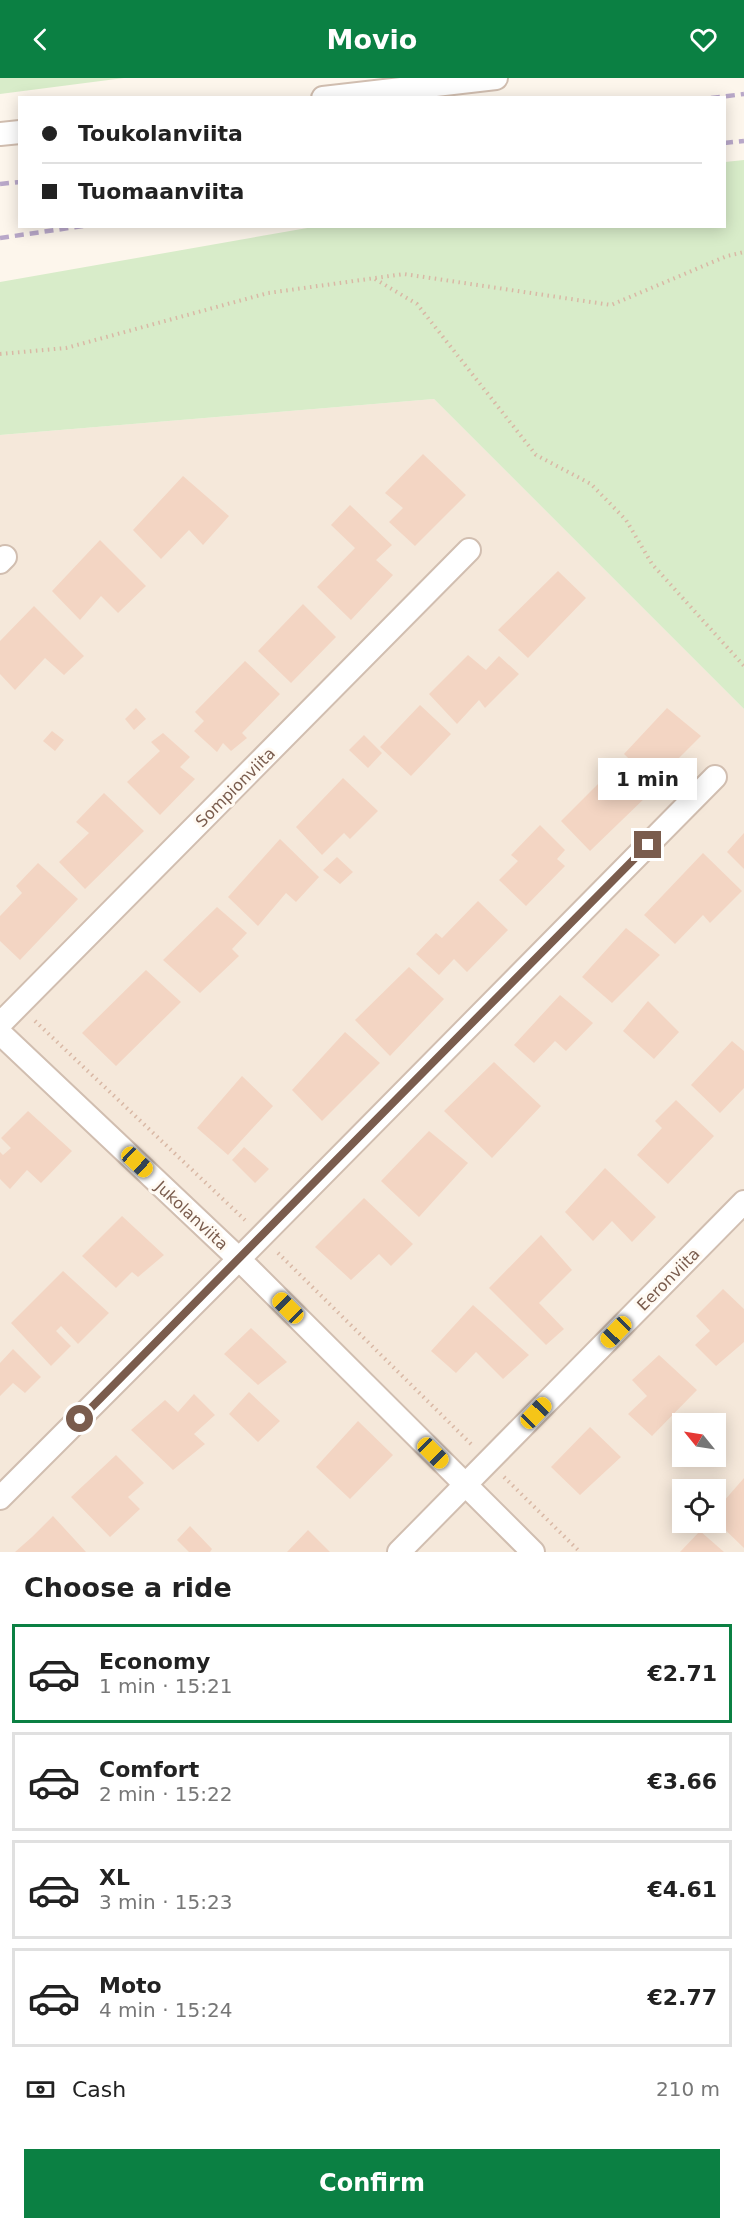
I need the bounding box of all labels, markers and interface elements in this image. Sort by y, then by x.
icon: back [24,23,57,56]
icon: heart [687,23,720,56]
text: Movio [327,24,417,55]
text: Toukolanviita [78,121,243,146]
text: Tuomaanviita [78,179,244,204]
street label: Sompionviita [192,744,279,831]
callout: 1 min [598,758,698,800]
text: 1 min [616,767,679,791]
route end [634,831,661,858]
car [118,1143,156,1181]
street label: Jukolanviita [151,1176,232,1254]
street label: Eeronviita [633,1244,704,1315]
car [269,1289,307,1327]
car [597,1313,635,1351]
car [517,1394,555,1432]
route start [66,1405,93,1432]
north arrow [672,1413,726,1467]
map controls [672,1413,726,1533]
car [414,1434,452,1472]
button: locate [672,1479,726,1533]
text: Choose a ride [24,1572,232,1603]
icon: car [27,1647,81,1701]
text: Economy [99,1649,210,1674]
text: €2.71 [647,1661,717,1686]
text: 1 min · 15:21 [99,1674,233,1698]
icon: car [27,1755,81,1809]
text: Comfort [99,1757,199,1782]
text: €3.66 [647,1769,717,1794]
text: 2 min · 15:22 [99,1782,233,1806]
icon: car [27,1863,81,1917]
text: XL [99,1865,130,1890]
text: €4.61 [647,1877,717,1902]
text: 3 min · 15:23 [99,1890,233,1914]
icon: car [27,1971,81,2025]
text: Moto [99,1973,162,1998]
text: €2.77 [647,1985,717,2010]
text: 4 min · 15:24 [99,1998,233,2022]
icon: cash [24,2073,57,2106]
text: Cash [72,2077,126,2102]
text: 210 m [656,2077,720,2101]
button: Confirm [24,2149,720,2218]

